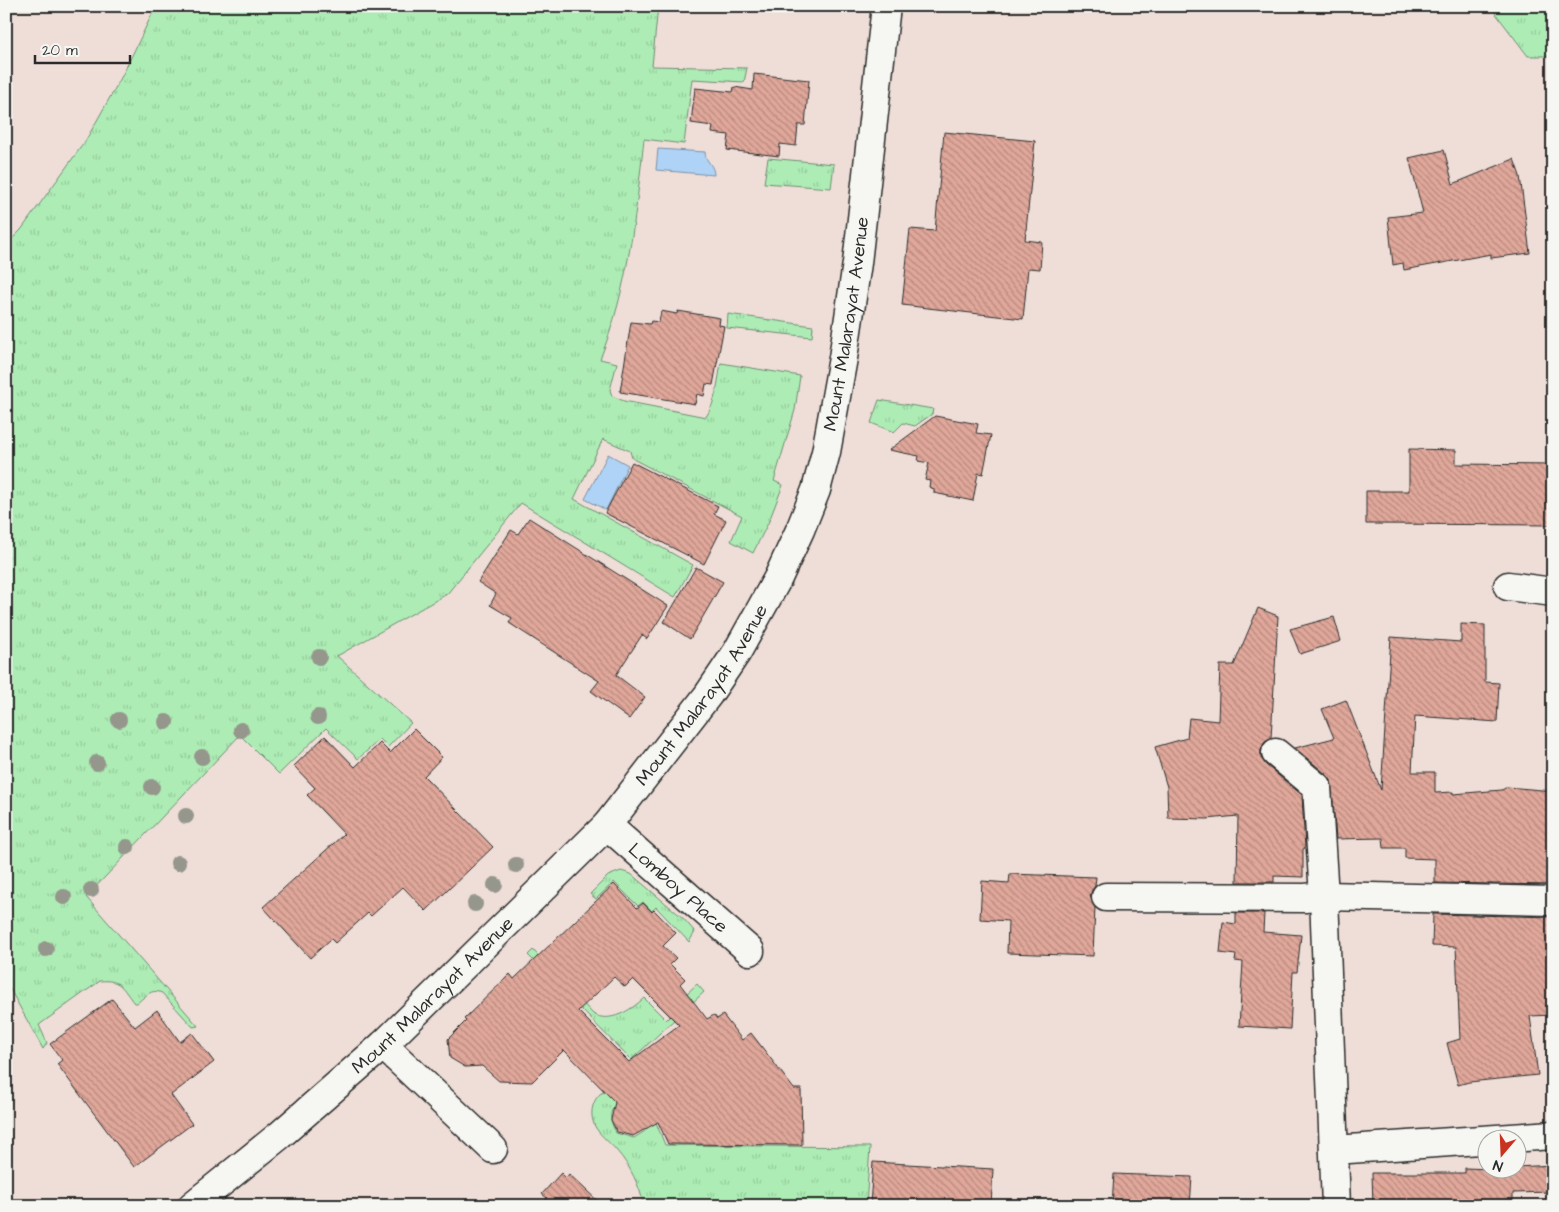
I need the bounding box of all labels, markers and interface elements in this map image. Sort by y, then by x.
scale bar [35,32,130,64]
text: 20 m [42,40,78,61]
street label: Mount Malarayat Avenue [817,215,876,433]
street label: Mount Malarayat Avenue [629,599,774,791]
street label: Lomboy Place [622,836,734,939]
street label: Mount Malarayat Avenue [346,910,520,1080]
north arrow [1476,1130,1526,1180]
text: N [1490,1154,1506,1176]

